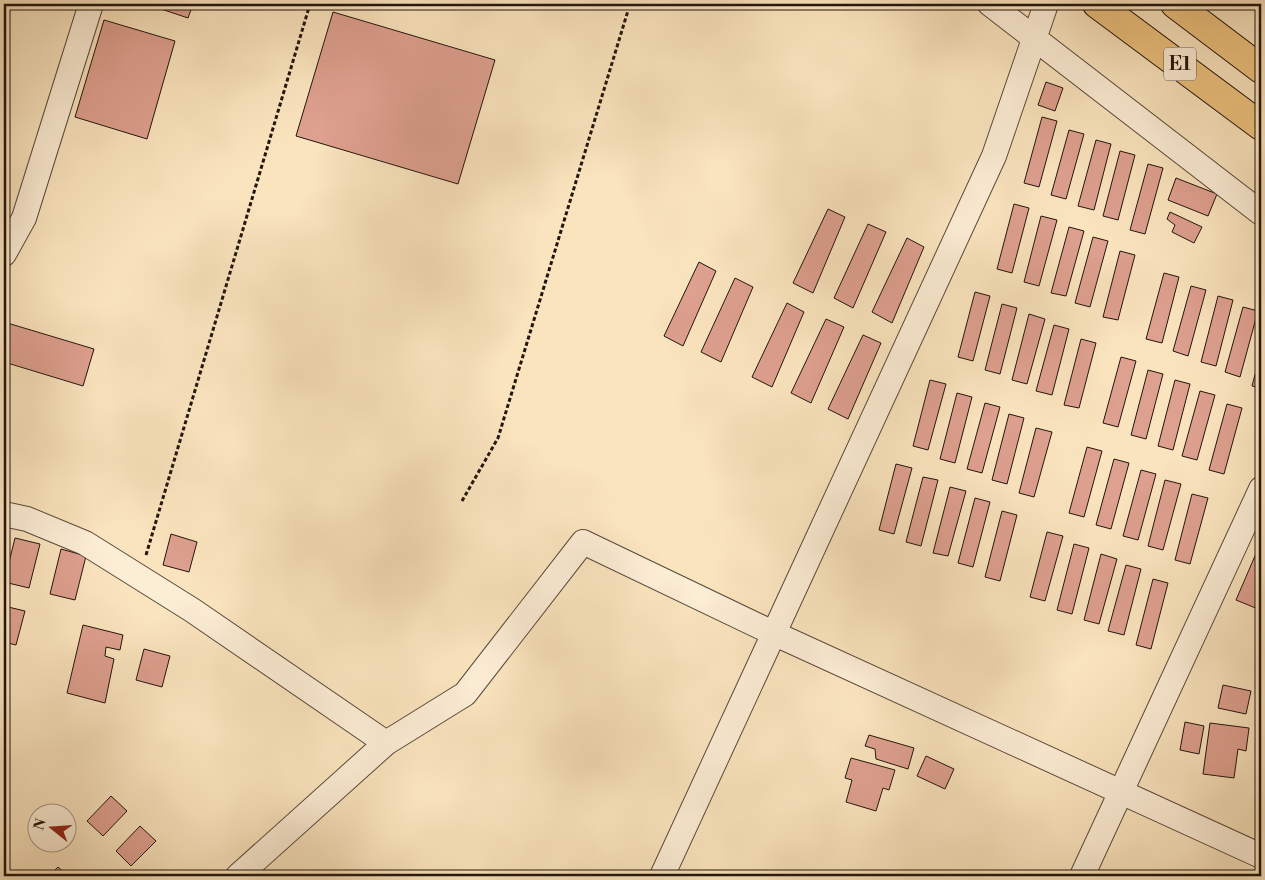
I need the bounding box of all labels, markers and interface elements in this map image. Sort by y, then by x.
road number: E1 [1164,48,1196,80]
north arrow [28,802,78,852]
text: N [30,817,51,832]

